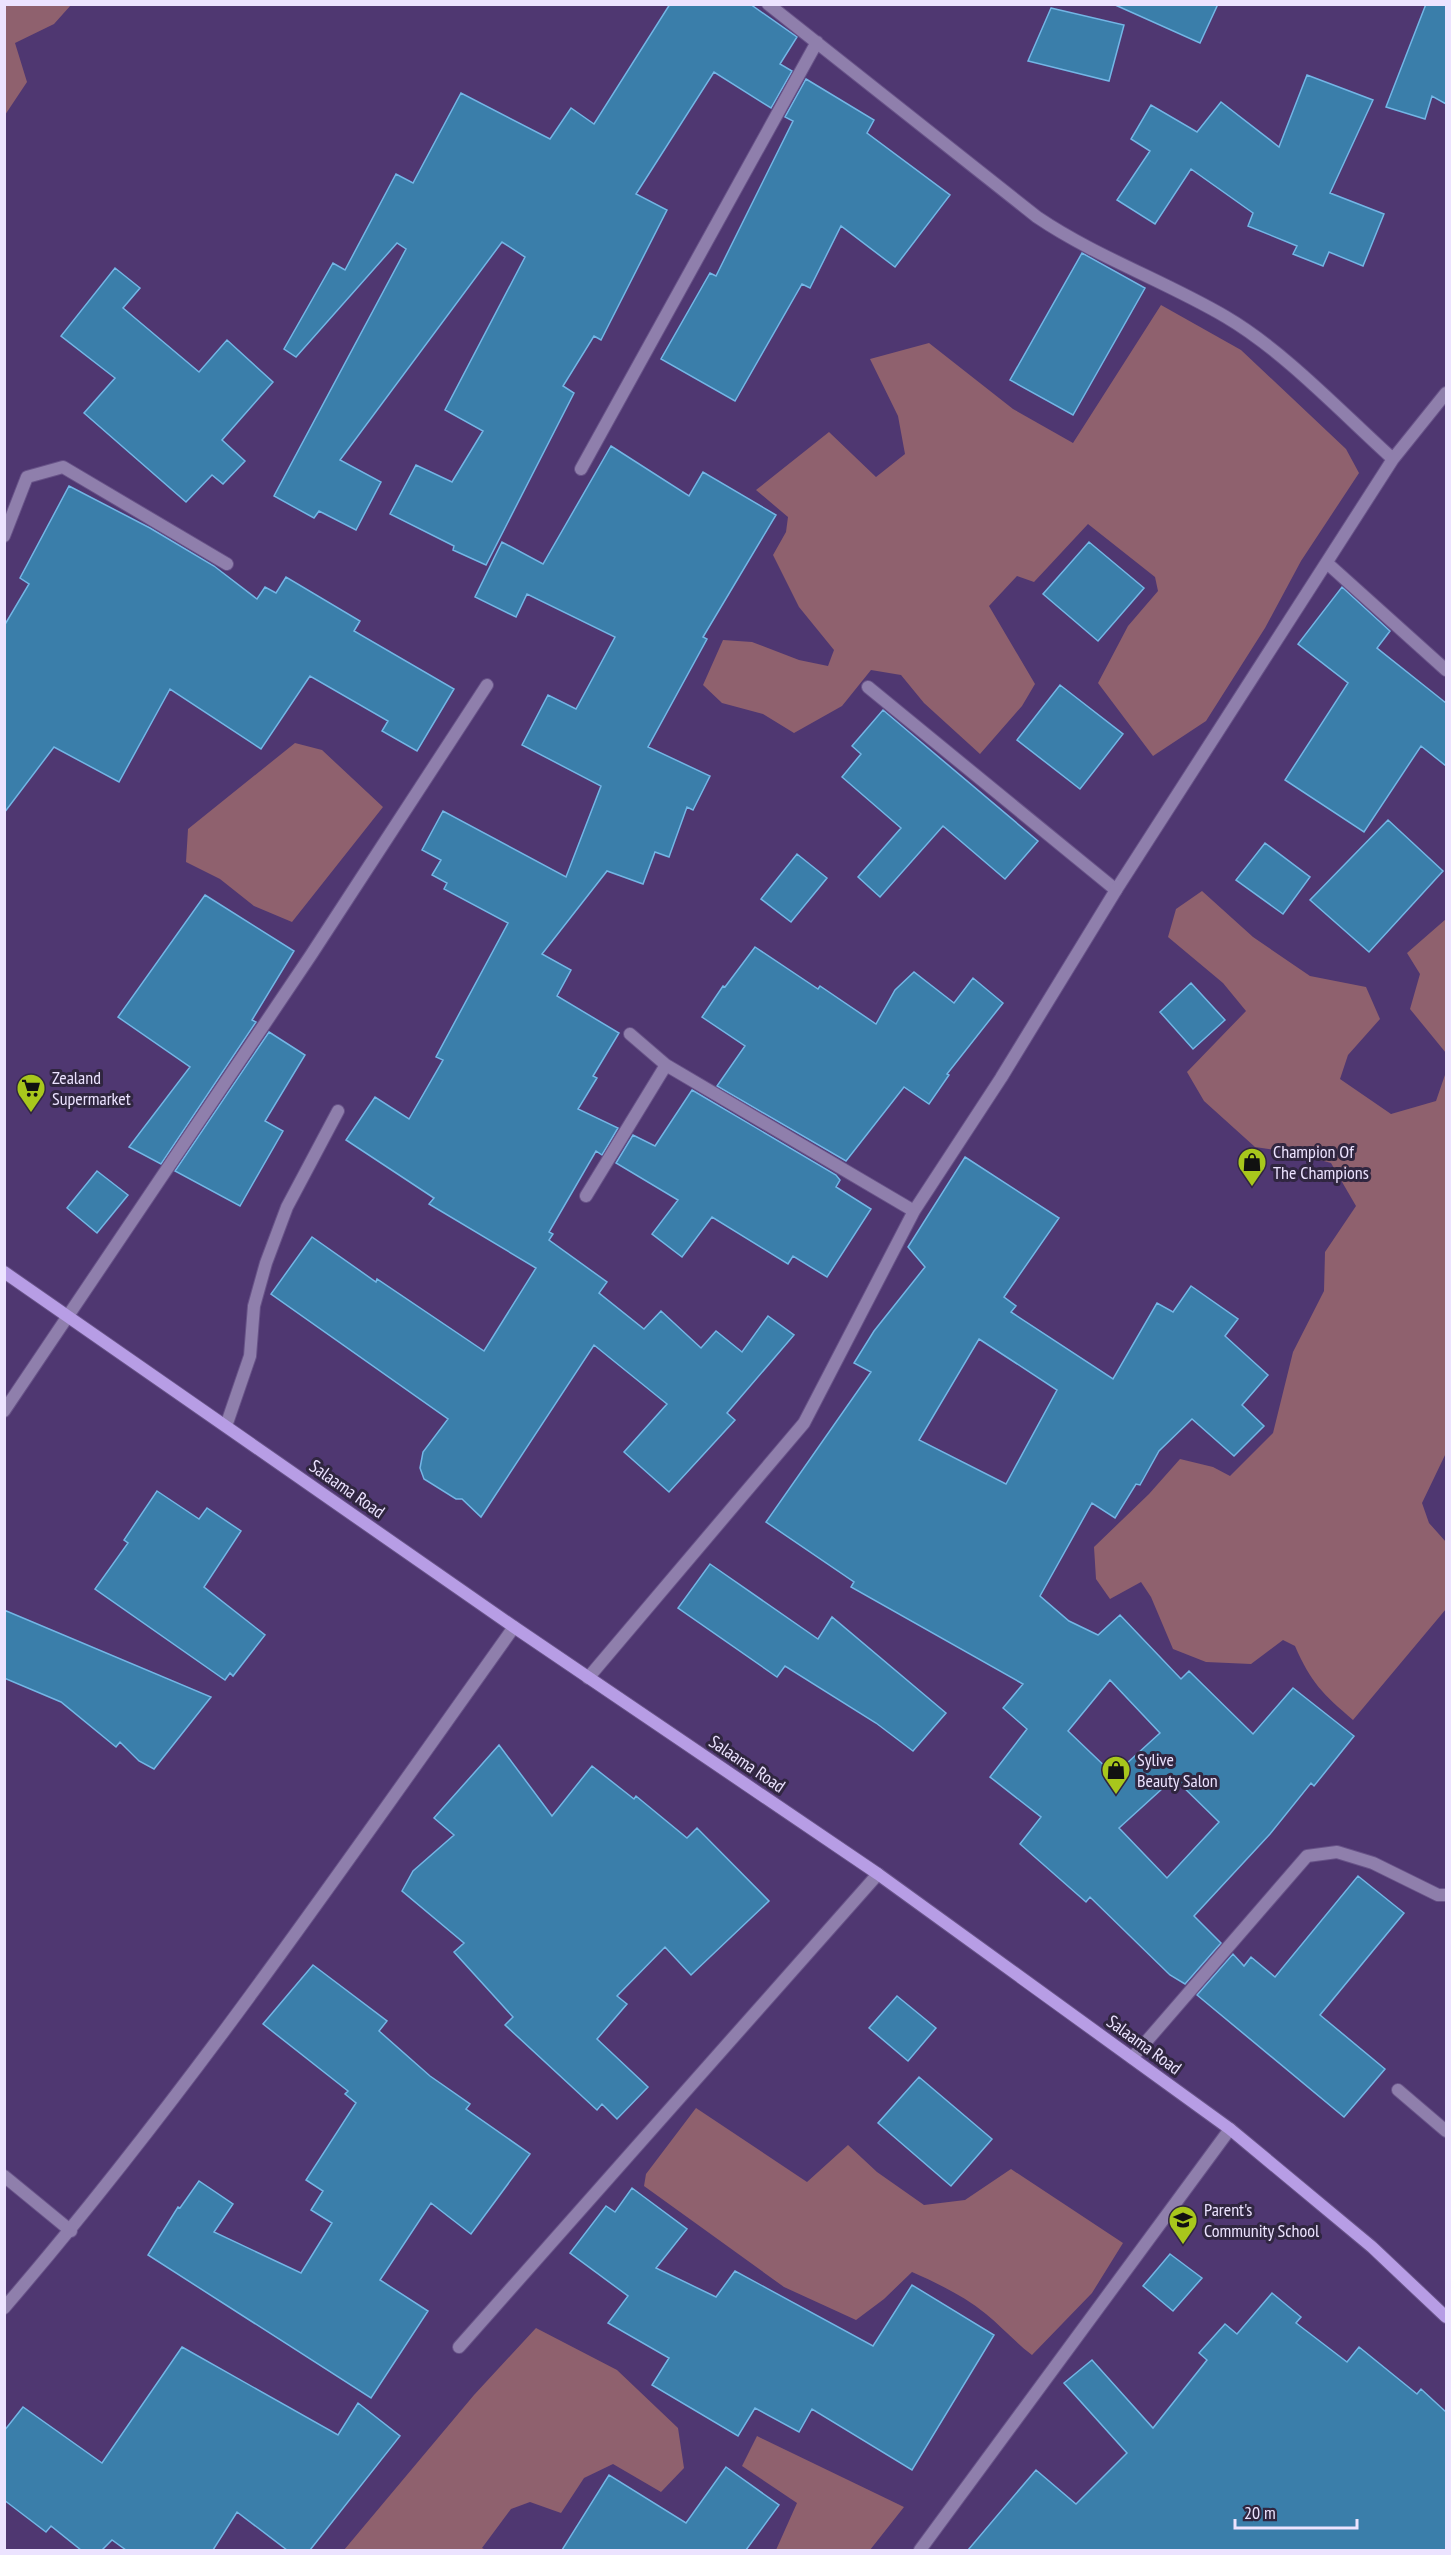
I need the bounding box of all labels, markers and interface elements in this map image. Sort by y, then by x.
place label: Zealand Supermarket [52,1066,131,1110]
supermarket icon: Zealand Supermarket [15,1072,47,1114]
place label: Champion Of The Champions [1273,1140,1369,1184]
shop icon: Champion Of The Champions [1236,1146,1268,1188]
street label: Salaama Road [305,1454,389,1523]
street label: Salaama Road [705,1730,790,1797]
place label: Sylive Beauty Salon [1137,1748,1218,1792]
shop icon: Sylive Beauty Salon [1100,1754,1132,1796]
street label: Salaama Road [1102,2010,1186,2079]
place label: Parent's Community School [1204,2198,1320,2242]
school or university icon: Parent's Community School [1167,2204,1199,2246]
scale bar [1235,2492,1356,2530]
text: 20 m [1244,2501,1276,2524]

